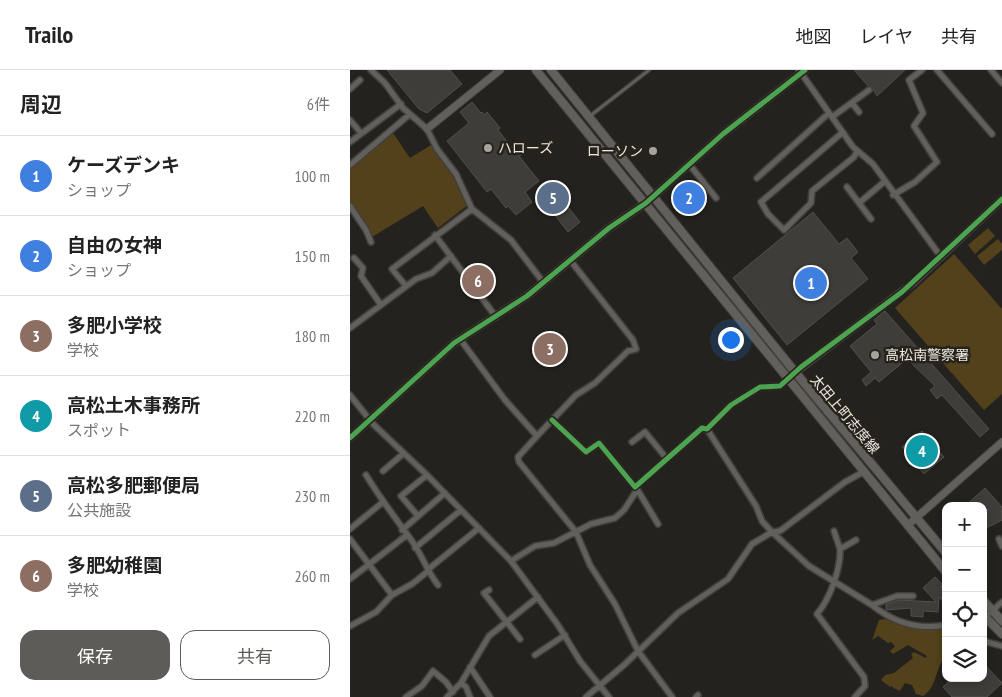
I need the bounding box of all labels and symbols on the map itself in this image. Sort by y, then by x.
place label: ハローズ [498,139,553,157]
marker: ハローズ [482,142,494,154]
place label: ローソン [587,142,643,160]
marker: ローソン [647,145,659,157]
pin: 5 [537,179,569,217]
pin: 2 [673,179,705,217]
pin: 6 [462,262,494,300]
pin: 1 [795,264,827,302]
your location [718,327,744,353]
pin: 3 [534,330,566,368]
place label: 高松南警察署 [885,346,969,364]
marker: 高松南警察署 [869,349,881,361]
street label: 太田上町志度線 [807,371,883,457]
pin: 4 [906,432,938,470]

